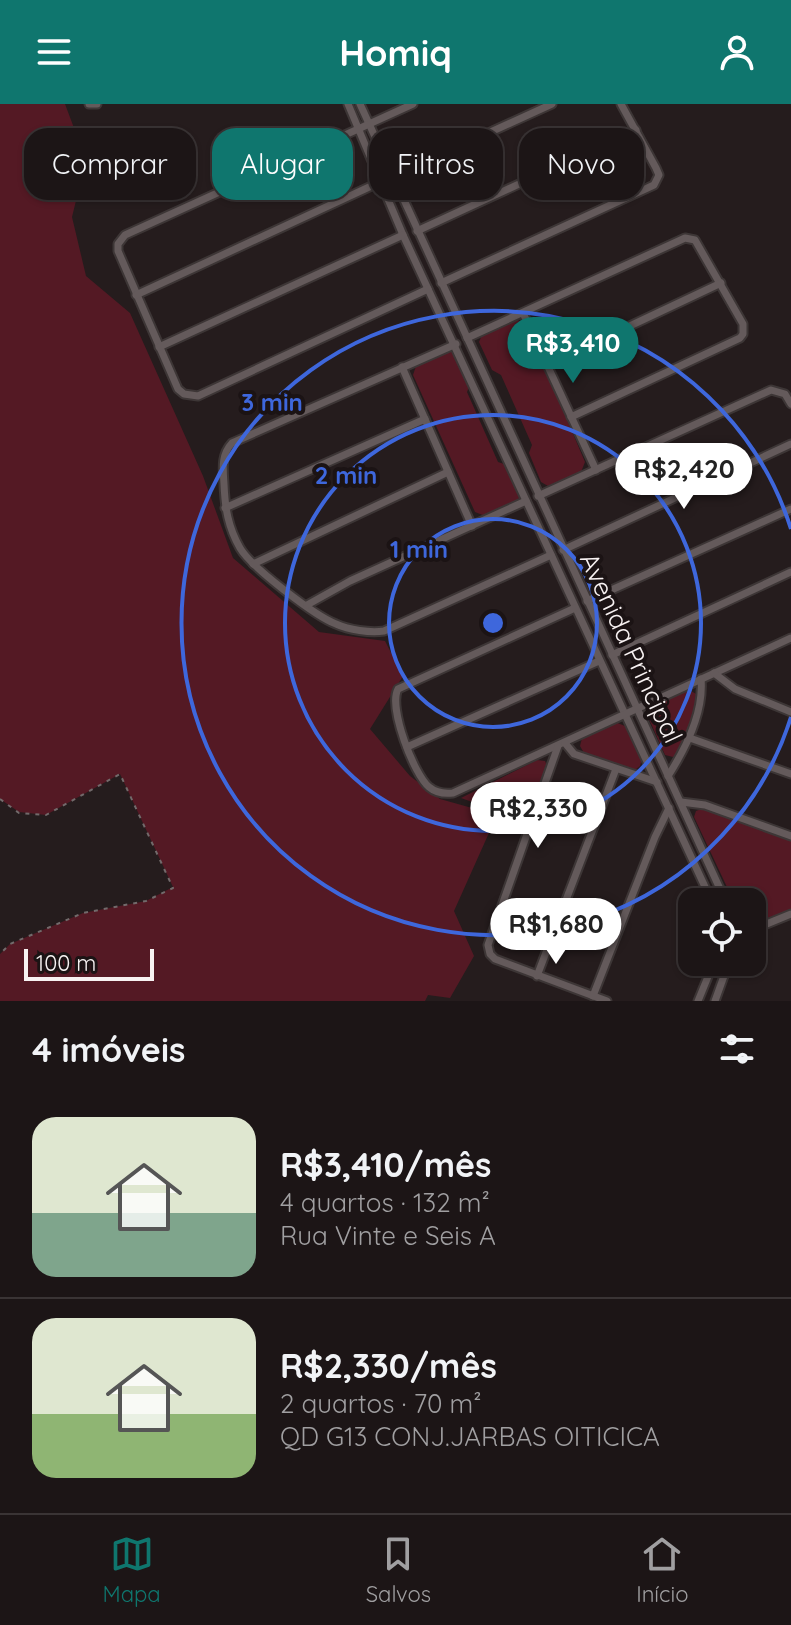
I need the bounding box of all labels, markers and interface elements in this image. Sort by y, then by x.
icon: menu [32,30,76,74]
text: Homiq [339,30,452,75]
icon: person [715,30,759,74]
chip: Comprar [24,128,196,200]
chip: Alugar [212,128,353,200]
chip: Filtros [369,128,503,200]
chip: Novo [519,128,644,200]
pin: R$3,410 [499,317,647,385]
text: R$3,410 [525,326,621,359]
text: 3 min [241,387,303,417]
pin: R$2,420 [610,443,758,511]
text: R$2,420 [633,452,735,485]
text: 2 min [315,460,377,490]
text: 1 min [390,534,448,564]
street label: Avenida Principal [573,547,690,748]
centre of rings [479,609,507,637]
pin: R$2,330 [464,782,612,850]
text: R$2,330 [488,791,588,824]
map controls [678,888,766,976]
button: locate [678,888,766,976]
pin: R$1,680 [482,898,630,966]
text: R$1,680 [508,907,604,940]
scale bar [24,945,154,981]
text: 100 m [36,949,96,977]
icon: filters [715,1027,759,1071]
text: 4 imóveis [32,1028,185,1071]
text: R$3,410/mês [280,1143,491,1186]
icon: home [96,1149,192,1245]
text: 4 quartos · 132 m² [280,1186,490,1219]
text: Rua Vinte e Seis A [280,1219,496,1252]
text: R$2,330/mês [280,1344,497,1387]
icon: home [96,1350,192,1446]
text: 2 quartos · 70 m² [280,1387,482,1420]
text: QD G13 CONJ.JARBAS OITICICA [280,1420,660,1453]
tab: Mapa [103,1532,161,1608]
tab: Salvos [366,1532,431,1608]
tab: Início [636,1532,688,1608]

